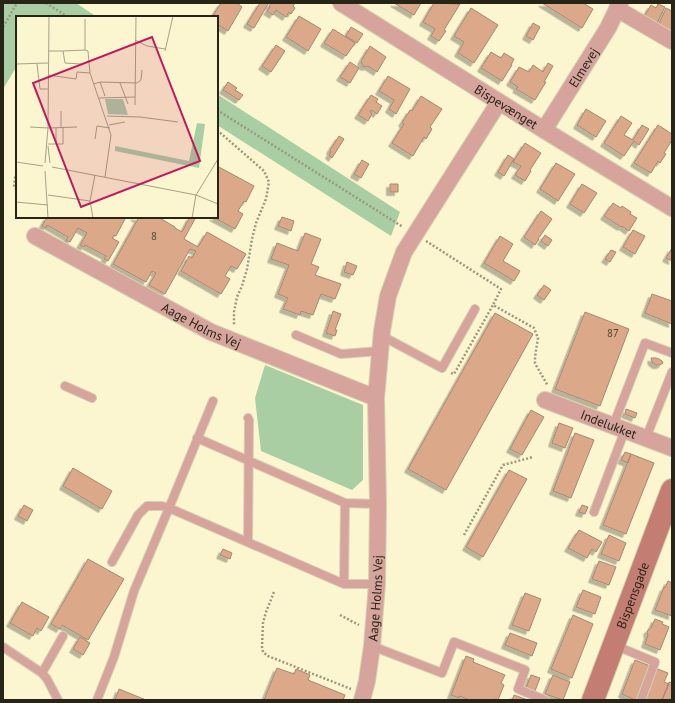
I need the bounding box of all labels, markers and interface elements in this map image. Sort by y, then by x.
inset map [16,16,218,218]
street label: Elmevej [564,44,602,90]
street label: Bispevænget [471,80,542,133]
house number: 8 [151,229,157,243]
street label: Aage Holms Vej [159,298,244,352]
house number: 87 [607,326,619,340]
street label: Indelukket [578,406,640,443]
street label: Aage Holms Vej [364,555,386,642]
street label: Bispensgade [612,559,653,631]

